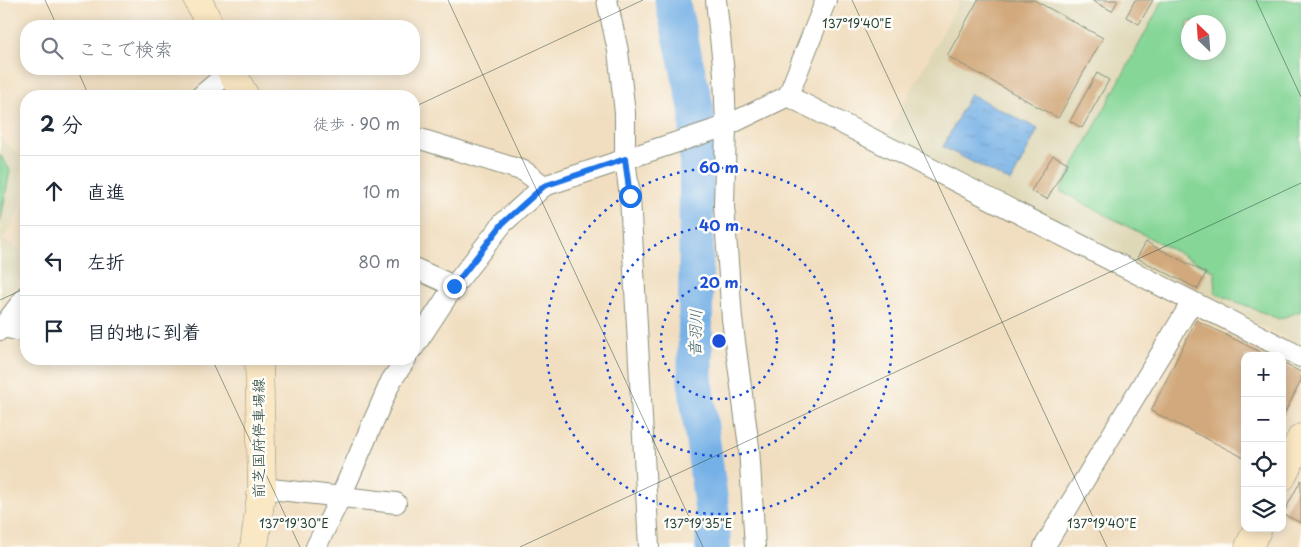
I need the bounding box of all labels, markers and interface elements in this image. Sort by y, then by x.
text: 137°19'40"E [822,14,892,32]
north arrow [1181,15,1226,60]
search box [20,20,420,75]
icon: search [38,34,66,62]
text: ここで検索 [78,34,173,62]
text: 2 分 [40,107,82,139]
text: 徒歩 · 90 m [313,111,400,135]
text: 60 m [699,155,739,178]
icon: ahead [40,177,68,205]
text: 直進 [87,177,125,205]
text: 10 m [363,179,400,203]
route start [619,185,642,208]
text: 40 m [699,213,739,236]
icon: left [40,247,68,275]
text: 左折 [87,247,125,275]
text: 80 m [358,249,400,273]
text: 20 m [700,270,738,293]
route end [443,275,466,298]
water label: 音羽川 [682,309,706,357]
icon: arrive [40,317,68,345]
text: 目的地に到着 [87,317,201,345]
centre of rings [710,332,728,350]
map controls [1241,352,1286,532]
button: + [1241,352,1286,397]
street label: 前芝国府停車場線 [246,378,269,498]
button: − [1241,397,1286,442]
button: locate [1241,442,1286,487]
button: layers [1241,487,1286,532]
text: 137°19'30"E [259,514,329,532]
text: 137°19'35"E [664,514,732,532]
text: 137°19'40"E [1067,514,1137,532]

